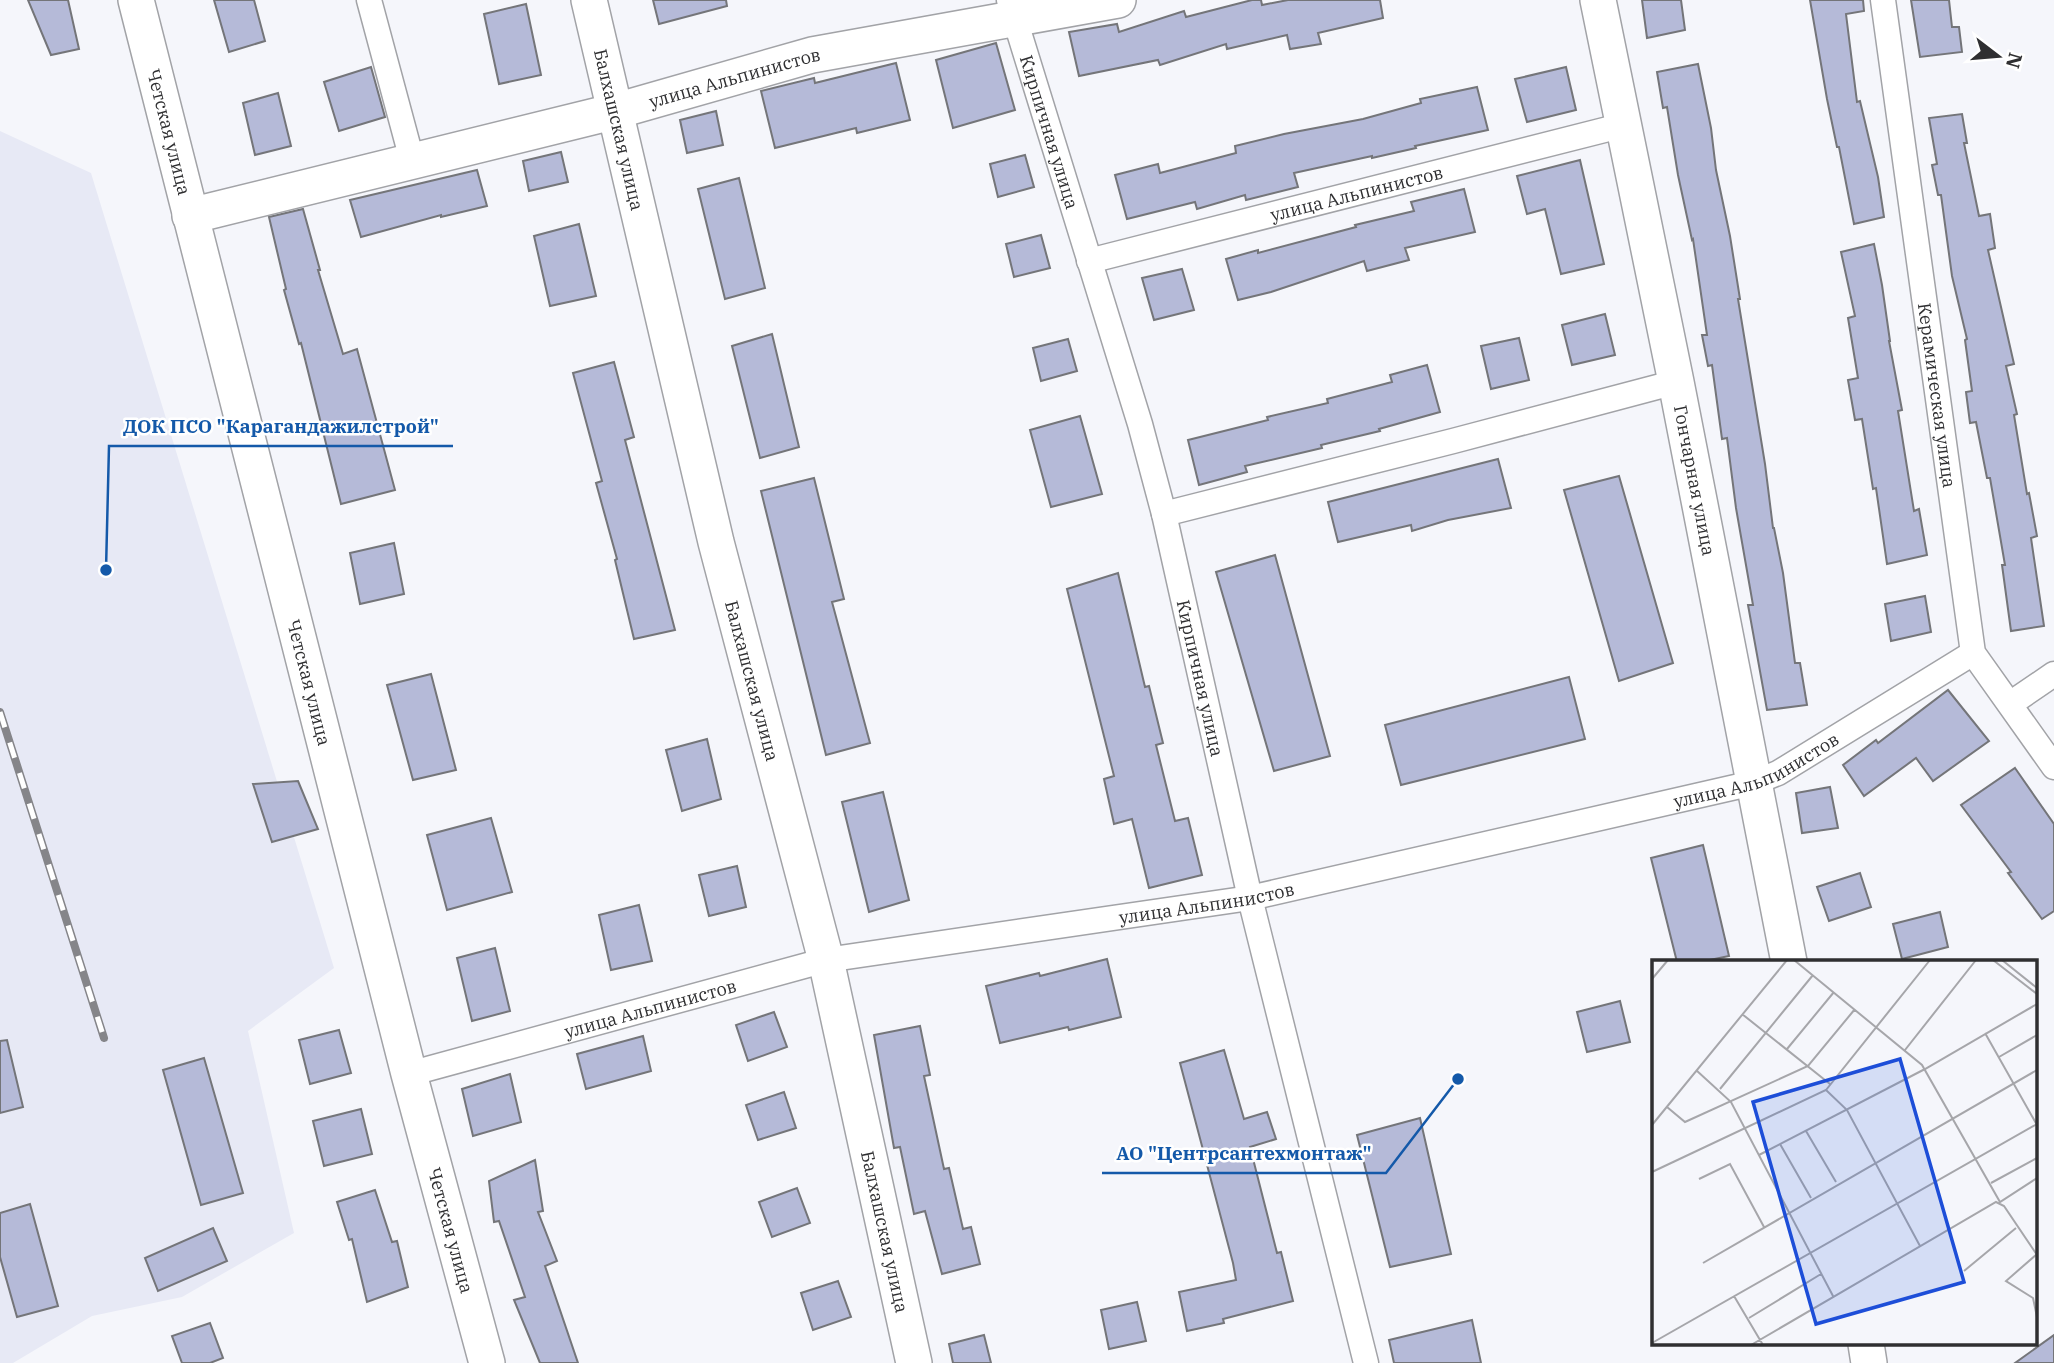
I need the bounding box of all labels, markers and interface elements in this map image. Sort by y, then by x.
north arrow [1963,21,2033,91]
street label: улица Альпинистов [646,42,822,113]
street label: Балхашская улица [589,46,649,213]
text: N [2001,50,2028,71]
street label: Кирпичная улица [1015,52,1084,212]
street label: Четская улица [142,66,197,198]
street label: улица Альпинистов [1268,160,1445,226]
street label: Керамическая улица [1913,301,1962,489]
street label: Гончарная улица [1669,403,1721,558]
callout: ДОК ПСО "Карагандажилстрой" [109,406,453,446]
text: ДОК ПСО "Карагандажилстрой" [123,414,439,438]
street label: Кирпичная улица [1172,597,1229,759]
street label: Балхашская улица [720,598,785,764]
street label: Четская улица [282,617,337,748]
street label: улица Альпинистов [1671,727,1843,812]
street label: улица Альпинистов [1117,877,1296,929]
inset map [1652,960,2036,1346]
street label: улица Альпинистов [562,974,739,1043]
callout: АО "Центрсантехмонтаж" [1102,1133,1386,1173]
text: АО "Центрсантехмонтаж" [1116,1141,1372,1165]
street label: Балхашская улица [856,1149,914,1315]
street label: Четская улица [423,1165,479,1296]

